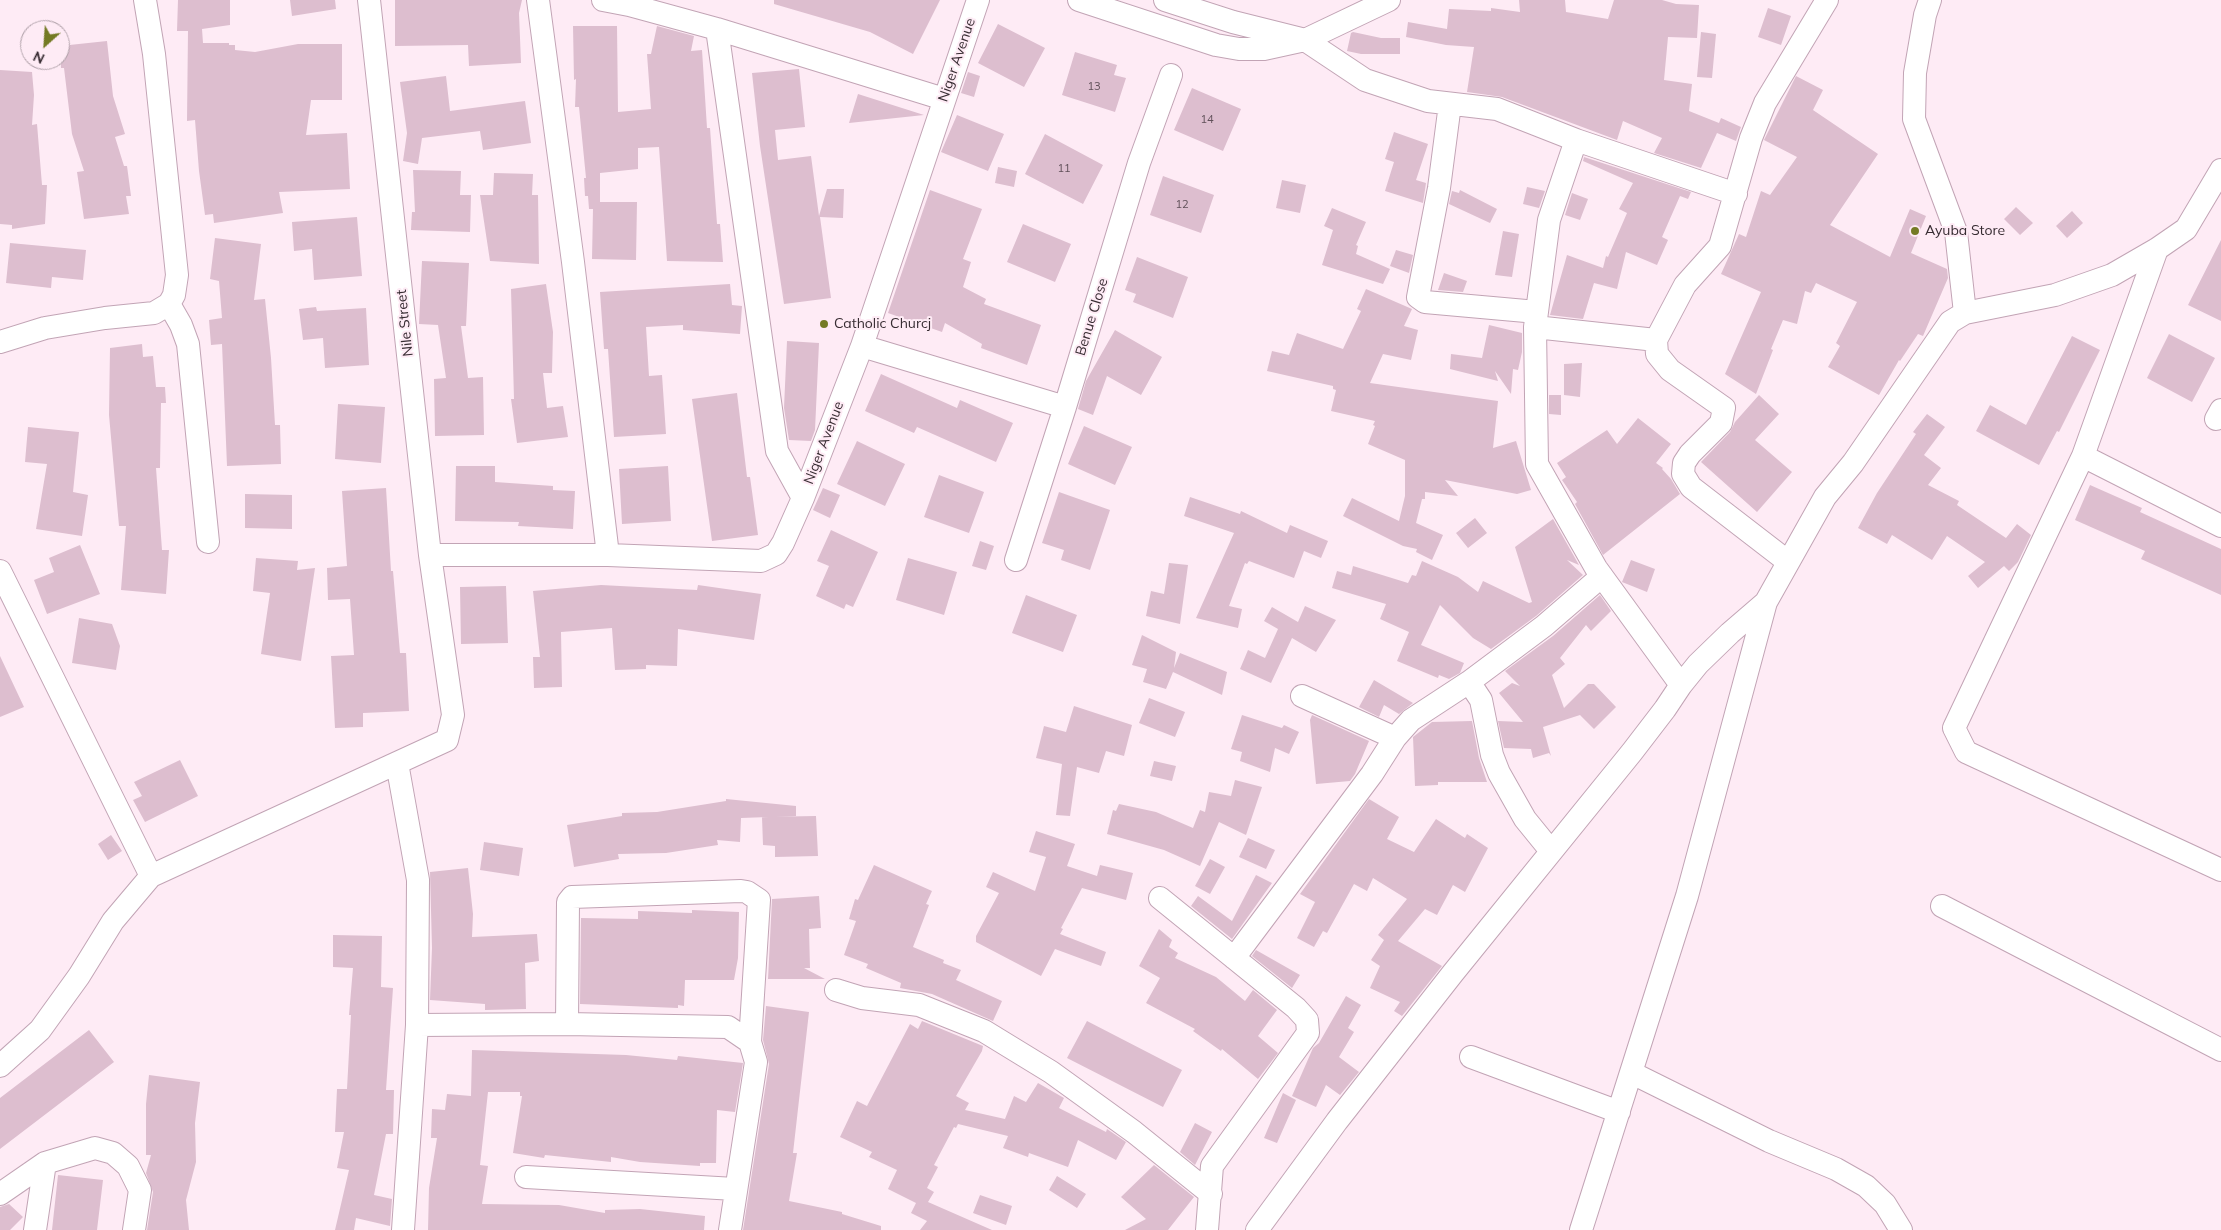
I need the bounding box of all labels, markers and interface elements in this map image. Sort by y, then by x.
street label: Niger Avenue [935,16,979,104]
north arrow [20,20,70,70]
text: N [30,47,48,68]
house number: 13 [1087,80,1101,94]
house number: 14 [1200,113,1214,127]
house number: 11 [1057,162,1071,176]
house number: 12 [1175,198,1189,212]
place label: Ayuba Store [1925,223,2005,239]
marker: Ayuba Store [1909,225,1921,237]
street label: Benue Close [1072,276,1112,358]
street label: Nile Street [393,289,417,357]
place label: Catholic Churcj [834,316,931,332]
marker: Catholic Churcj [818,318,830,330]
street label: Niger Avenue [801,399,847,487]

